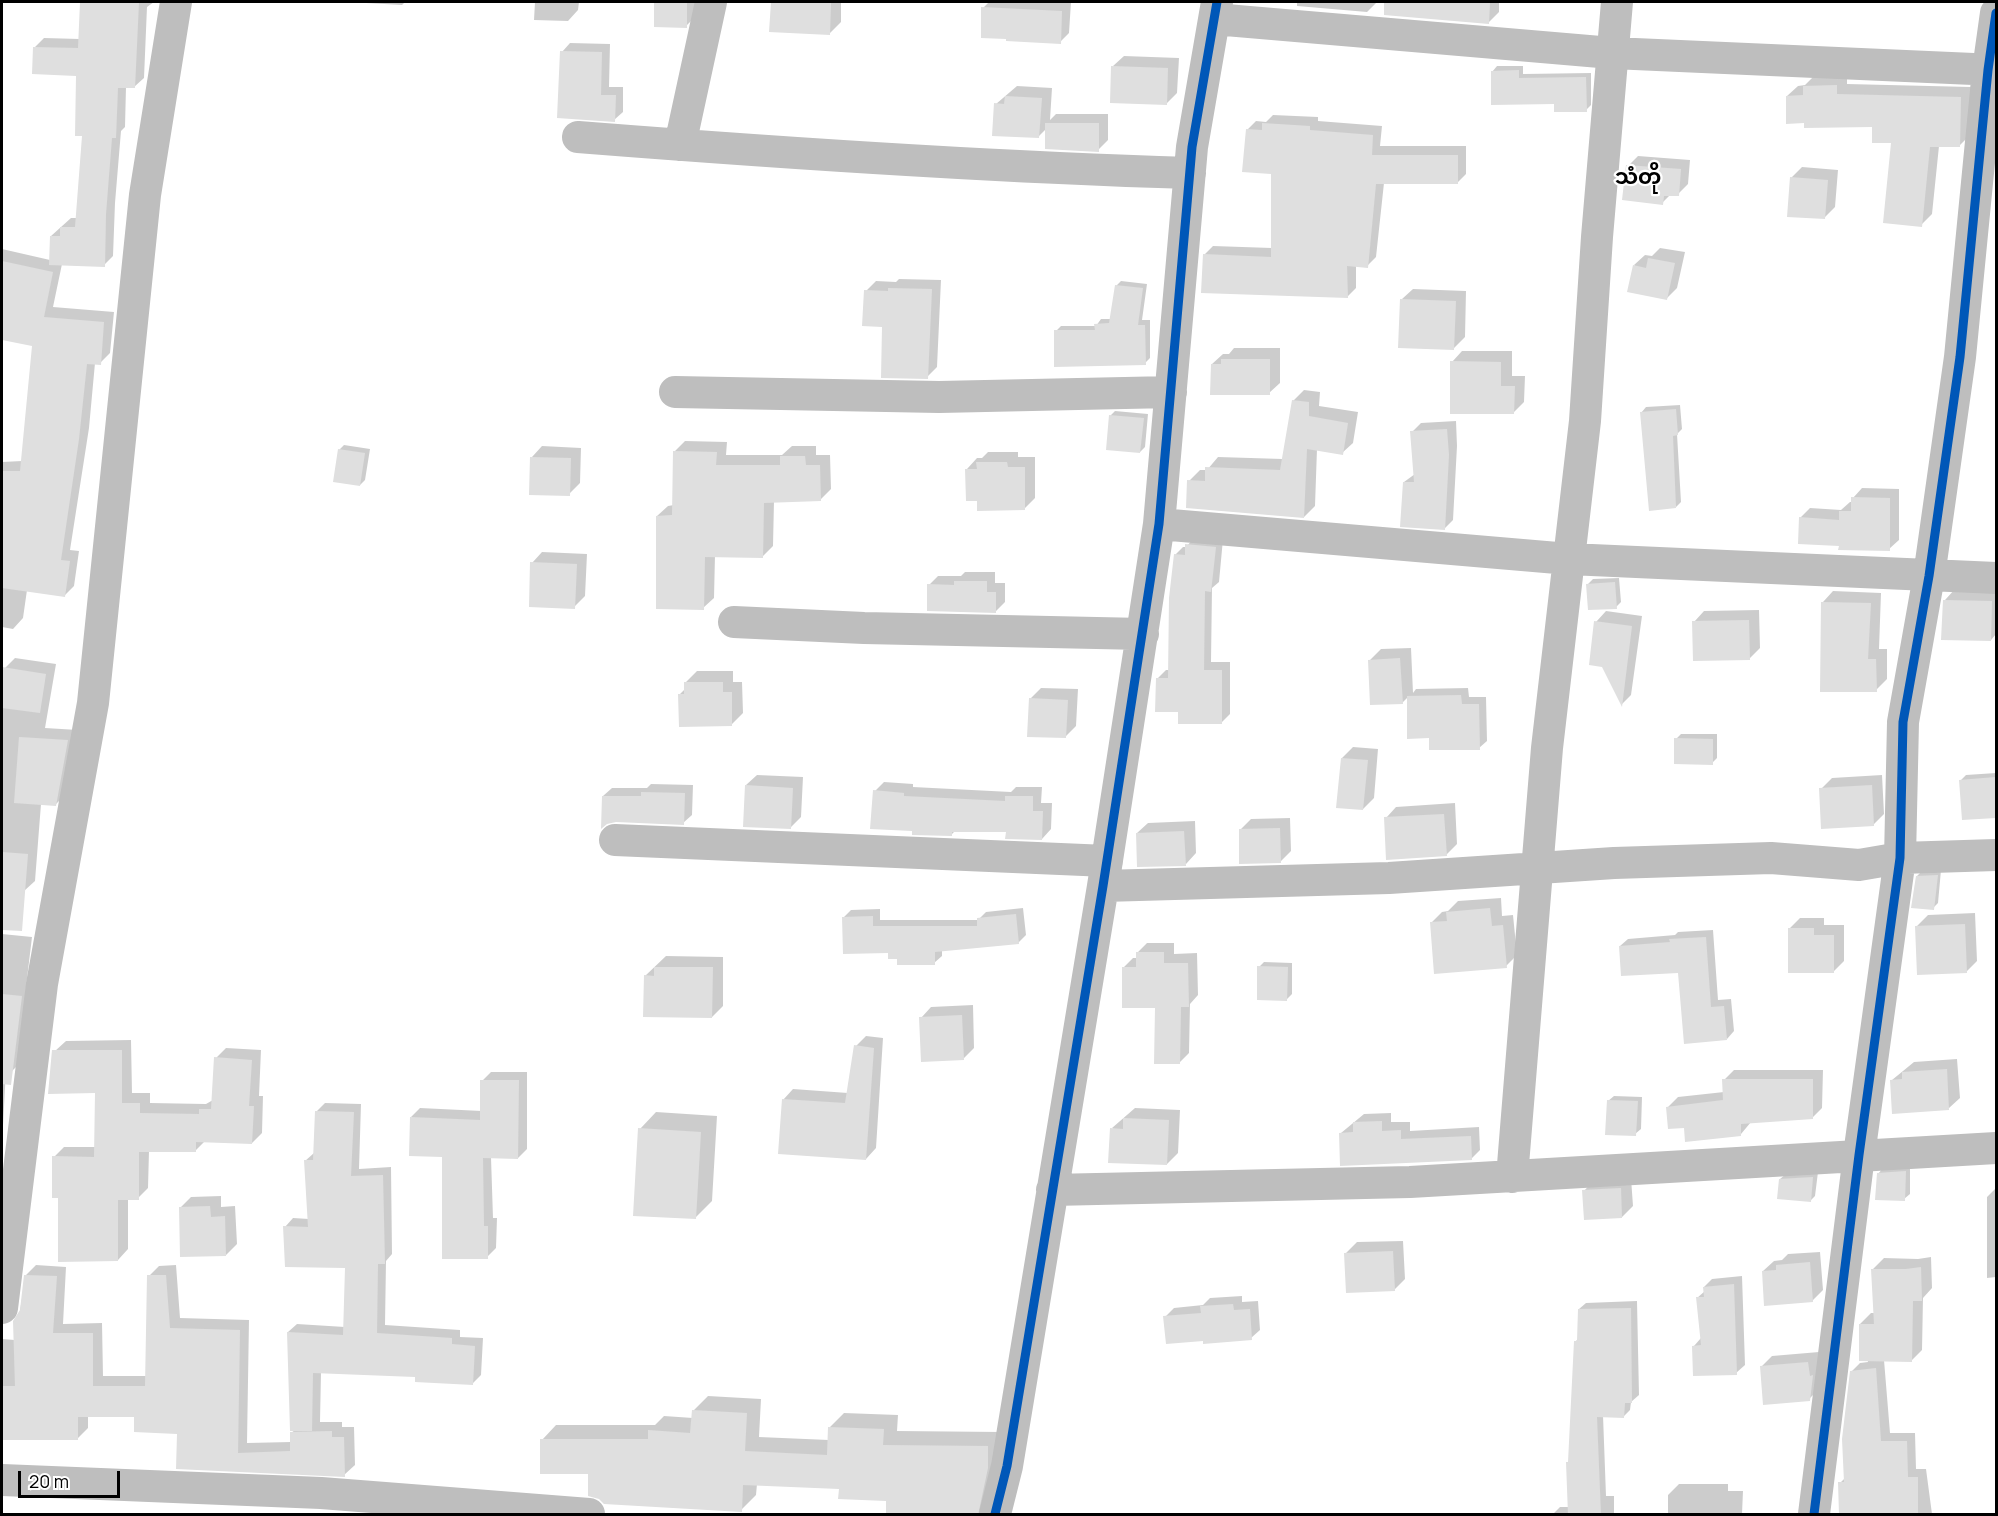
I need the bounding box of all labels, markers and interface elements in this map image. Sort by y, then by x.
district label: သံတို [1615,165,1661,191]
scale bar [21,1459,123,1497]
text: 20 m [29,1469,69,1493]

